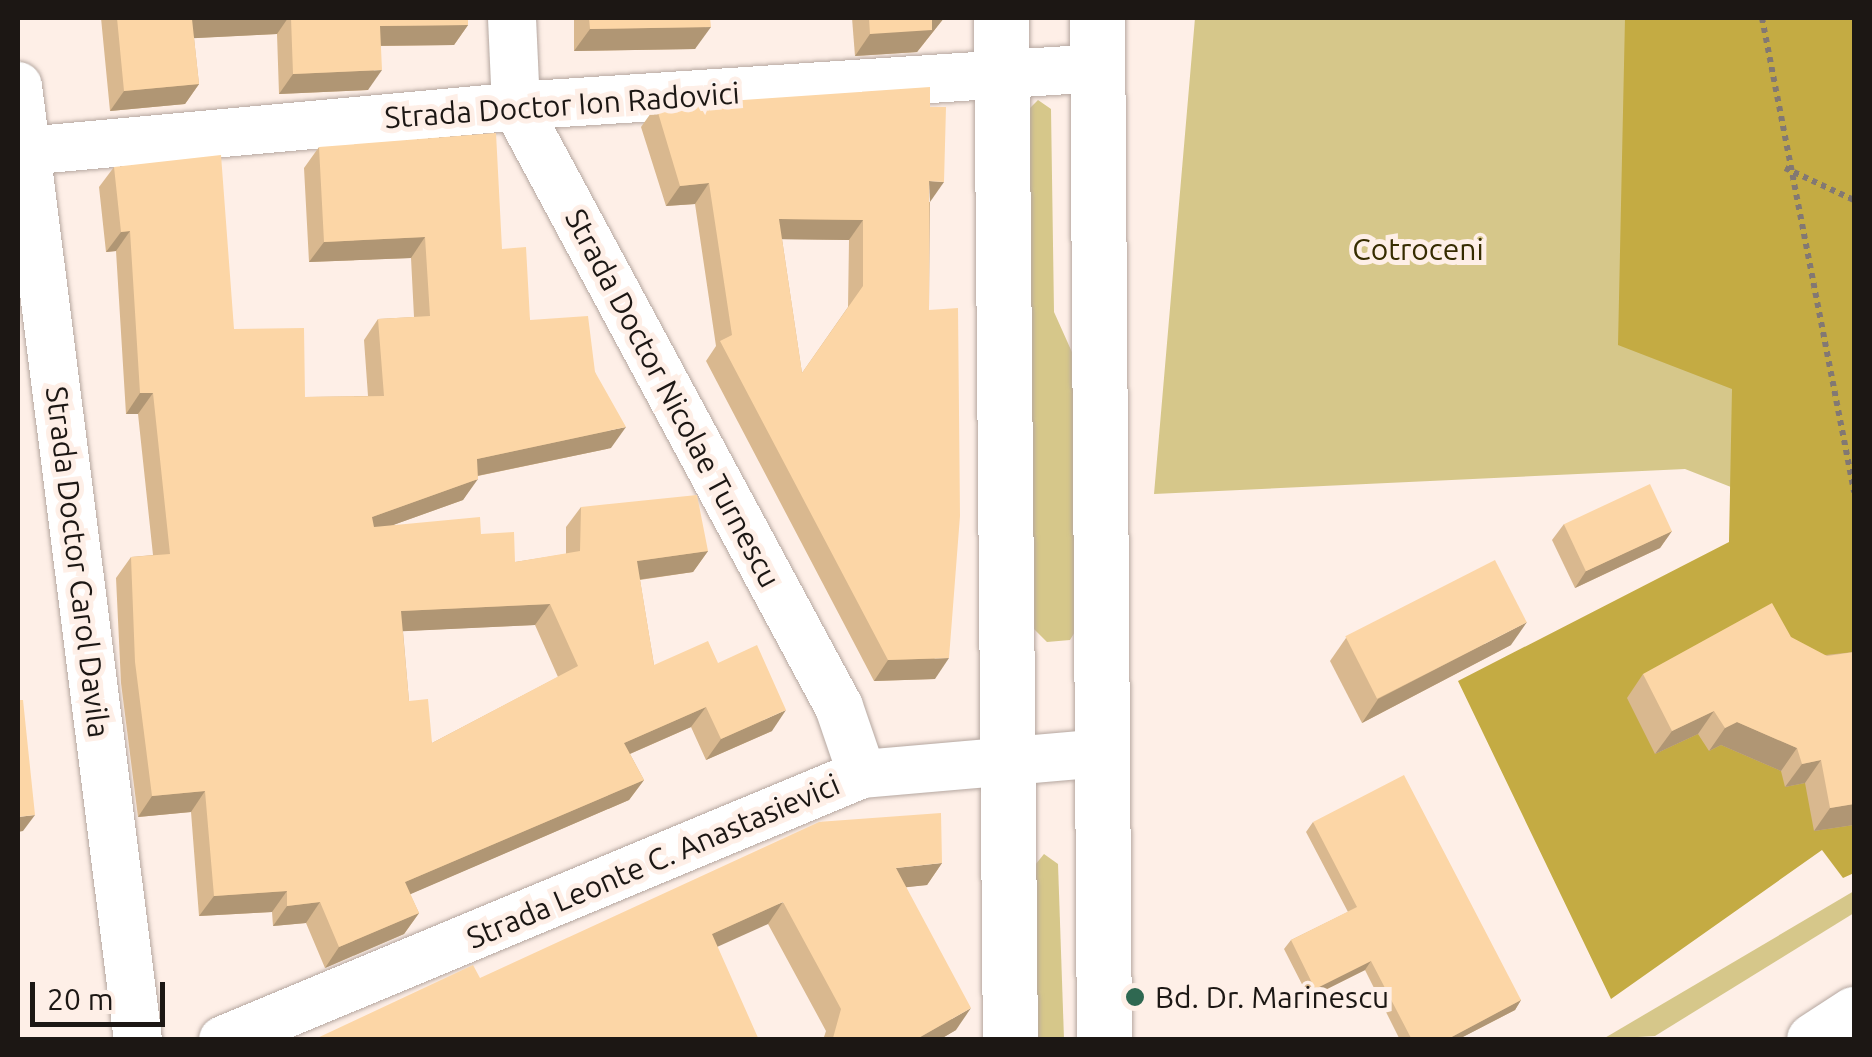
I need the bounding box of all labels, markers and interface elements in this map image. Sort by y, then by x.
street label: Strada Doctor Ion Radovici [383,75,741,135]
street label: Strada Doctor Nicolae Turnescu [558,203,788,593]
park label: Cotroceni [1352,231,1484,267]
street label: Strada Doctor Carol Davila [39,384,117,740]
street label: Strada Leonte C. Anastasievici [461,766,845,956]
scale bar [35,962,170,1024]
place label: Bd. Dr. Marinescu [1155,979,1389,1015]
text: 20 m [47,982,114,1016]
marker: Bd. Dr. Marinescu [1124,986,1146,1008]

